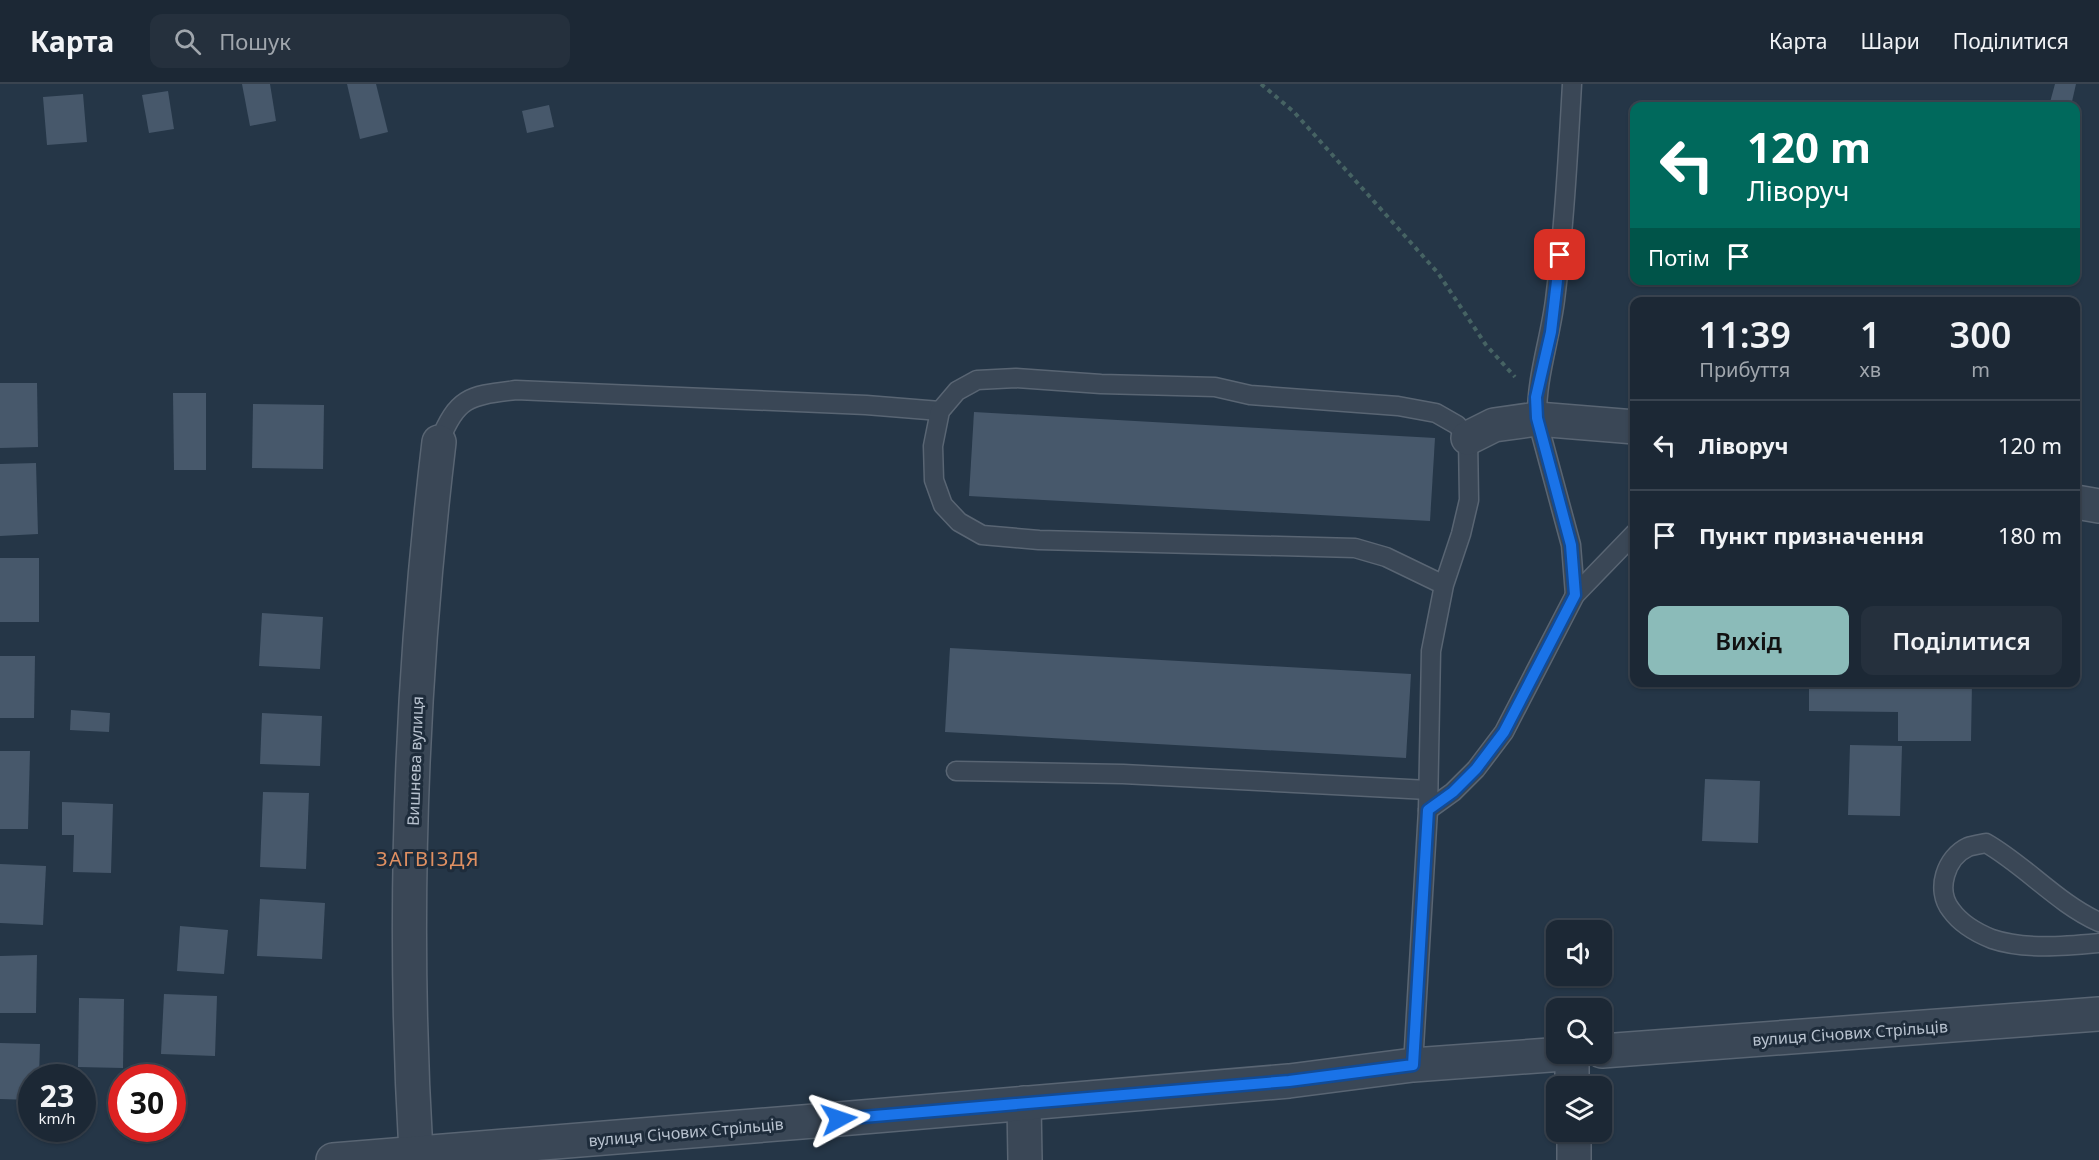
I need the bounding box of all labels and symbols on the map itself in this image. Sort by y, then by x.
pin [1534,229,1585,280]
street label: Вишнева вулиця [402,696,428,826]
district label: ЗАГВІЗДЯ [376,845,480,872]
street label: вулиця Січових Стрільців [1752,1015,1948,1051]
speed limit sign: 30 [108,1064,186,1142]
position arrow [807,1087,871,1151]
street label: вулиця Січових Стрільців [587,1113,785,1151]

